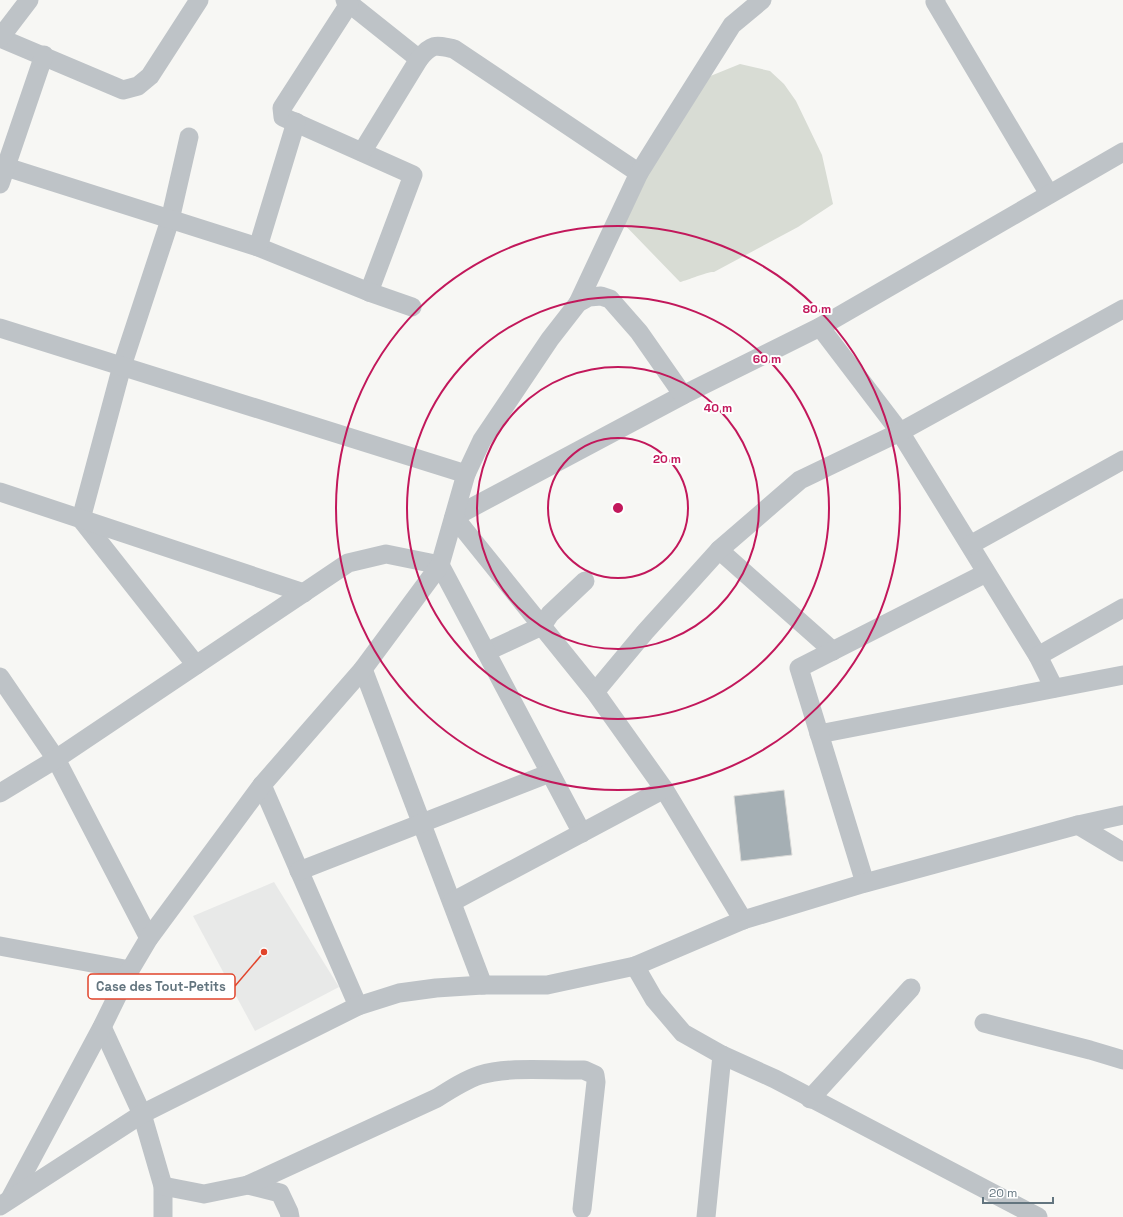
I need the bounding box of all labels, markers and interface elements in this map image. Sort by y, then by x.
text: 80 m [803,301,831,317]
text: 60 m [753,351,781,367]
text: 40 m [704,400,732,416]
text: 20 m [653,451,681,467]
centre of rings [611,501,625,515]
callout: Case des Tout-Petits [88,974,235,999]
text: Case des Tout-Petits [96,978,226,995]
scale bar [983,1179,1053,1205]
text: 20 m [989,1185,1017,1201]

